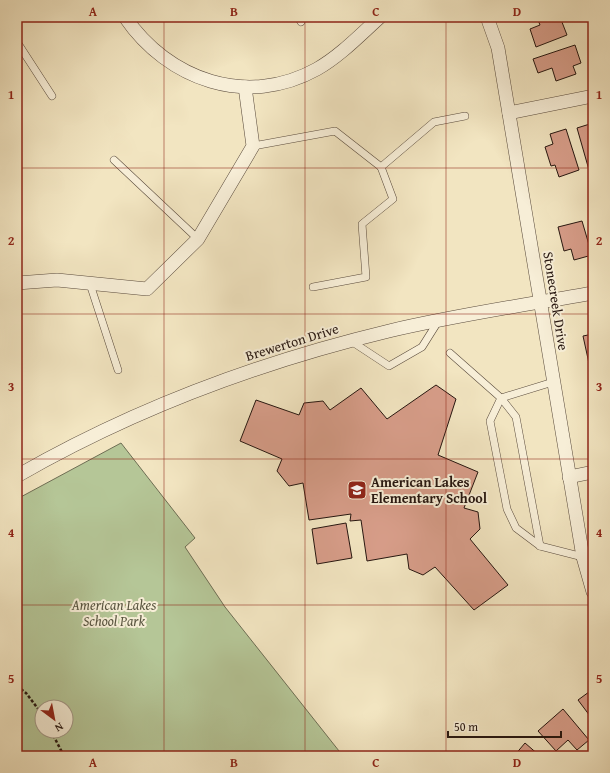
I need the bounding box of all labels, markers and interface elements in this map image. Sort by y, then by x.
text: A [89,2,98,21]
text: B [230,2,238,21]
text: C [372,2,380,21]
text: D [513,2,521,21]
text: 1 [8,85,14,104]
text: 1 [596,85,602,104]
text: 2 [8,231,15,250]
text: 2 [596,231,603,250]
street label: Stonecreek Drive [538,250,574,352]
street label: Brewerton Drive [243,318,341,366]
text: 3 [8,377,14,396]
text: 3 [596,377,602,396]
place label: American Lakes Elementary School [371,472,488,508]
school or university icon: American Lakes Elementary School [346,479,368,501]
text: 4 [8,523,15,542]
text: 4 [596,523,603,542]
park label: American Lakes School Park [71,595,156,631]
text: 5 [8,669,15,688]
text: 5 [596,669,603,688]
north arrow [34,699,74,739]
scale bar [448,713,561,739]
text: 50 m [454,718,478,735]
text: N [51,719,67,737]
text: A [89,753,98,772]
text: B [230,753,238,772]
text: C [372,753,380,772]
text: D [513,753,521,772]

